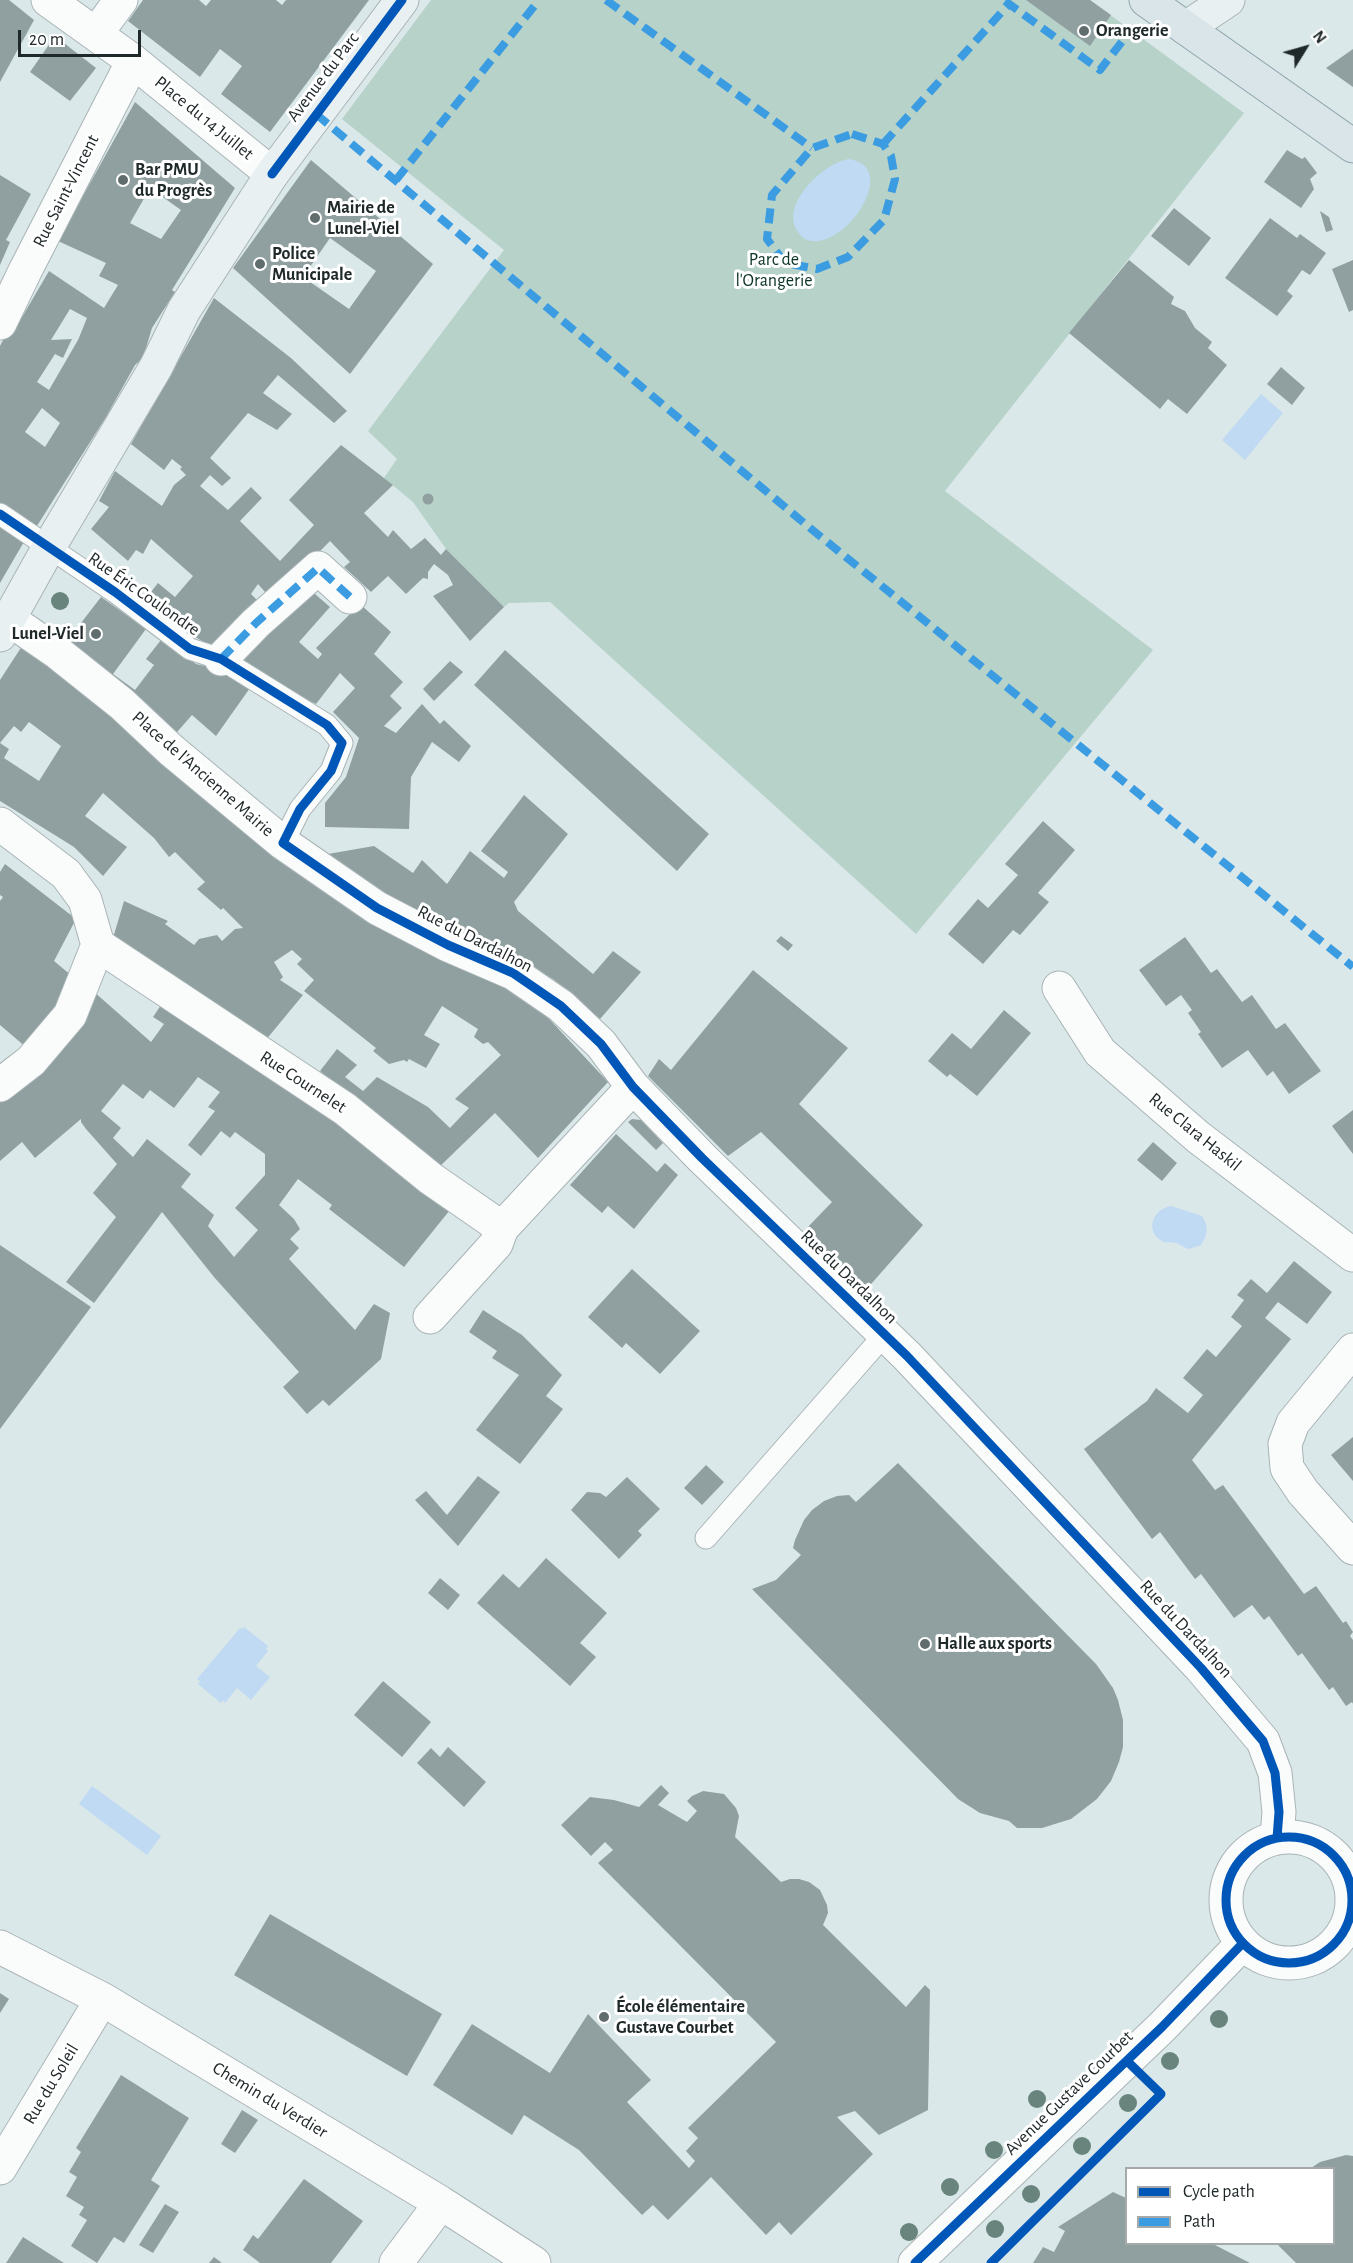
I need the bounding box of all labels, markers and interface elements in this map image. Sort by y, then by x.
scale bar [21,18,144,56]
north arrow [1275,18,1335,78]
place label: Orangerie [1096,20,1169,42]
marker: Orangerie [1077,24,1091,38]
street label: Avenue du Parc [282,28,364,126]
text: N [1310,28,1329,46]
text: 20 m [29,31,64,49]
street label: Place du 14 Juillet [150,71,258,165]
street label: Rue Saint-Vincent [28,131,104,251]
place label: Bar PMU du Progrès [135,159,212,201]
marker: Bar PMU du Progrès [116,173,130,187]
place label: Mairie de Lunel-Viel [327,197,399,240]
marker: Mairie de Lunel-Viel [308,211,322,225]
place label: Police Municipale [272,243,352,286]
park label: Parc de l'Orangerie [735,249,813,292]
marker: Police Municipale [253,257,267,271]
street label: Rue Éric Coulondre [84,547,204,641]
place label: Lunel-Viel [12,623,84,645]
marker: Lunel-Viel [89,627,103,641]
street label: Place de l'Ancienne Mairie [128,706,278,842]
street label: Rue du Dardalhon [414,901,536,977]
street label: Rue Cournelet [256,1046,350,1118]
street label: Rue Clara Haskil [1144,1088,1246,1176]
street label: Rue du Dardalhon [796,1225,902,1329]
street label: Rue du Dardalhon [1135,1575,1237,1683]
place label: Halle aux sports [937,1633,1052,1655]
marker: Halle aux sports [918,1637,932,1651]
place label: École élémentaire Gustave Courbet [616,1996,745,2038]
marker: École élémentaire Gustave Courbet [597,2010,611,2024]
street label: Avenue Gustave Courbet [1000,2026,1138,2160]
street label: Rue du Soleil [19,2040,83,2128]
street label: Chemin du Verdier [208,2057,332,2143]
legend [1125,2167,1335,2245]
text: Cycle path [1183,2183,1255,2201]
text: Path [1183,2213,1215,2231]

